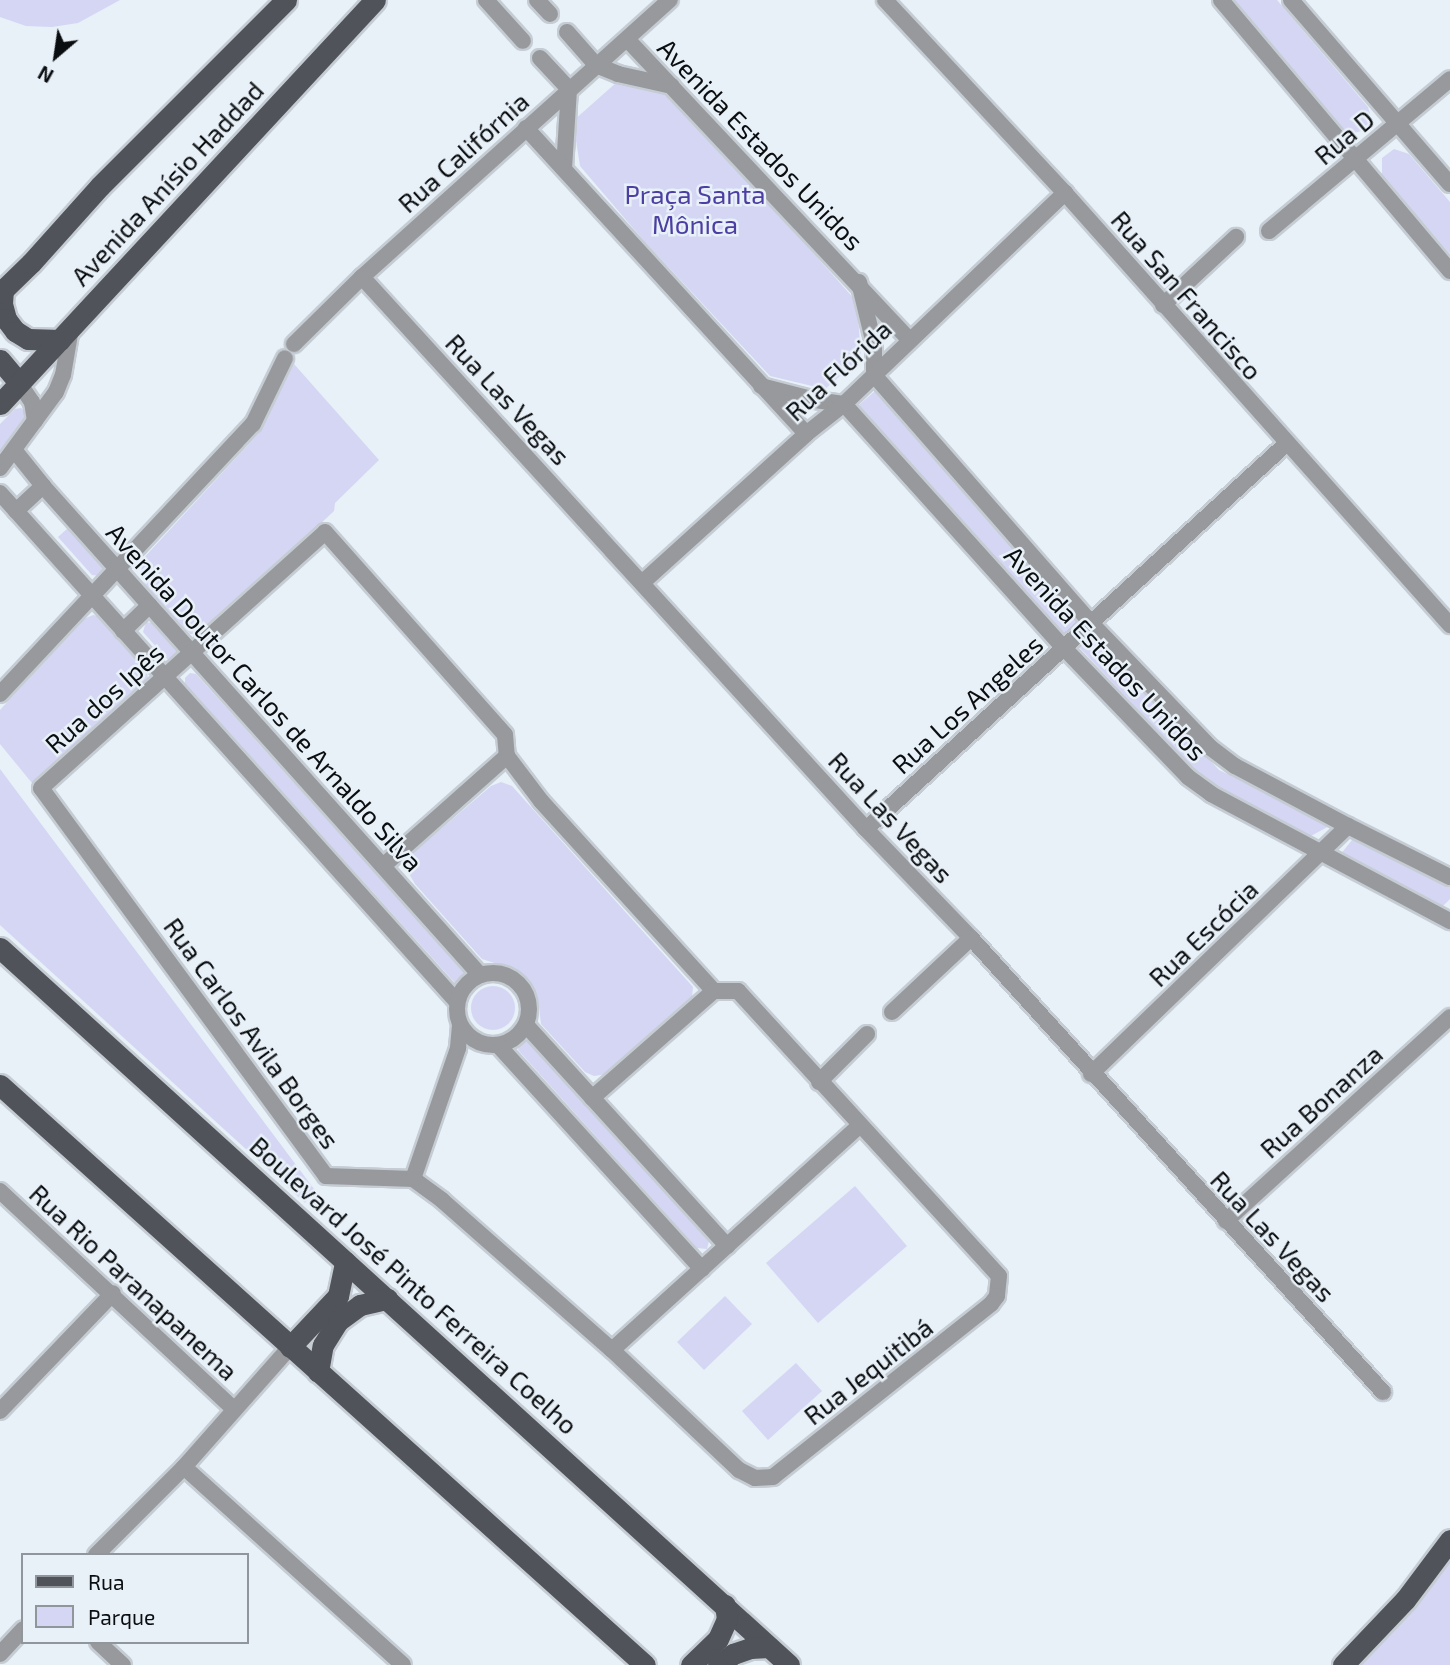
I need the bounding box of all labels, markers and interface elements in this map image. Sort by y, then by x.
north arrow [21,21,91,91]
street label: Avenida Estados Unidos [652,32,870,256]
text: N [34,61,57,88]
street label: Avenida Anísio Haddad [64,74,270,292]
street label: Rua Califórnia [391,85,535,219]
street label: Rua D [1308,103,1380,171]
park label: Praça Santa Mônica [625,178,765,240]
street label: Rua San Francisco [1105,204,1269,386]
street label: Rua Flórida [779,313,897,427]
street label: Rua Las Vegas [439,327,577,471]
street label: Avenida Doutor Carlos de Arnaldo Silva [100,516,430,878]
street label: Avenida Estados Unidos [998,539,1214,767]
street label: Rua Los Angeles [885,628,1049,780]
street label: Rua dos Ipês [38,637,170,759]
street label: Rua Las Vegas [822,745,960,889]
street label: Rua Escócia [1142,873,1264,993]
street label: Rua Carlos Avila Borges [158,911,346,1155]
street label: Rua Bonanza [1253,1038,1389,1164]
street label: Boulevard José Pinto Ferreira Coelho [244,1129,584,1441]
street label: Rua Las Vegas [1204,1164,1342,1308]
street label: Rua Rio Paranapanema [23,1177,245,1387]
street label: Rua Jequitibá [797,1311,939,1431]
legend [21,1553,248,1644]
text: Rua [88,1569,124,1594]
text: Parque [88,1604,155,1629]

